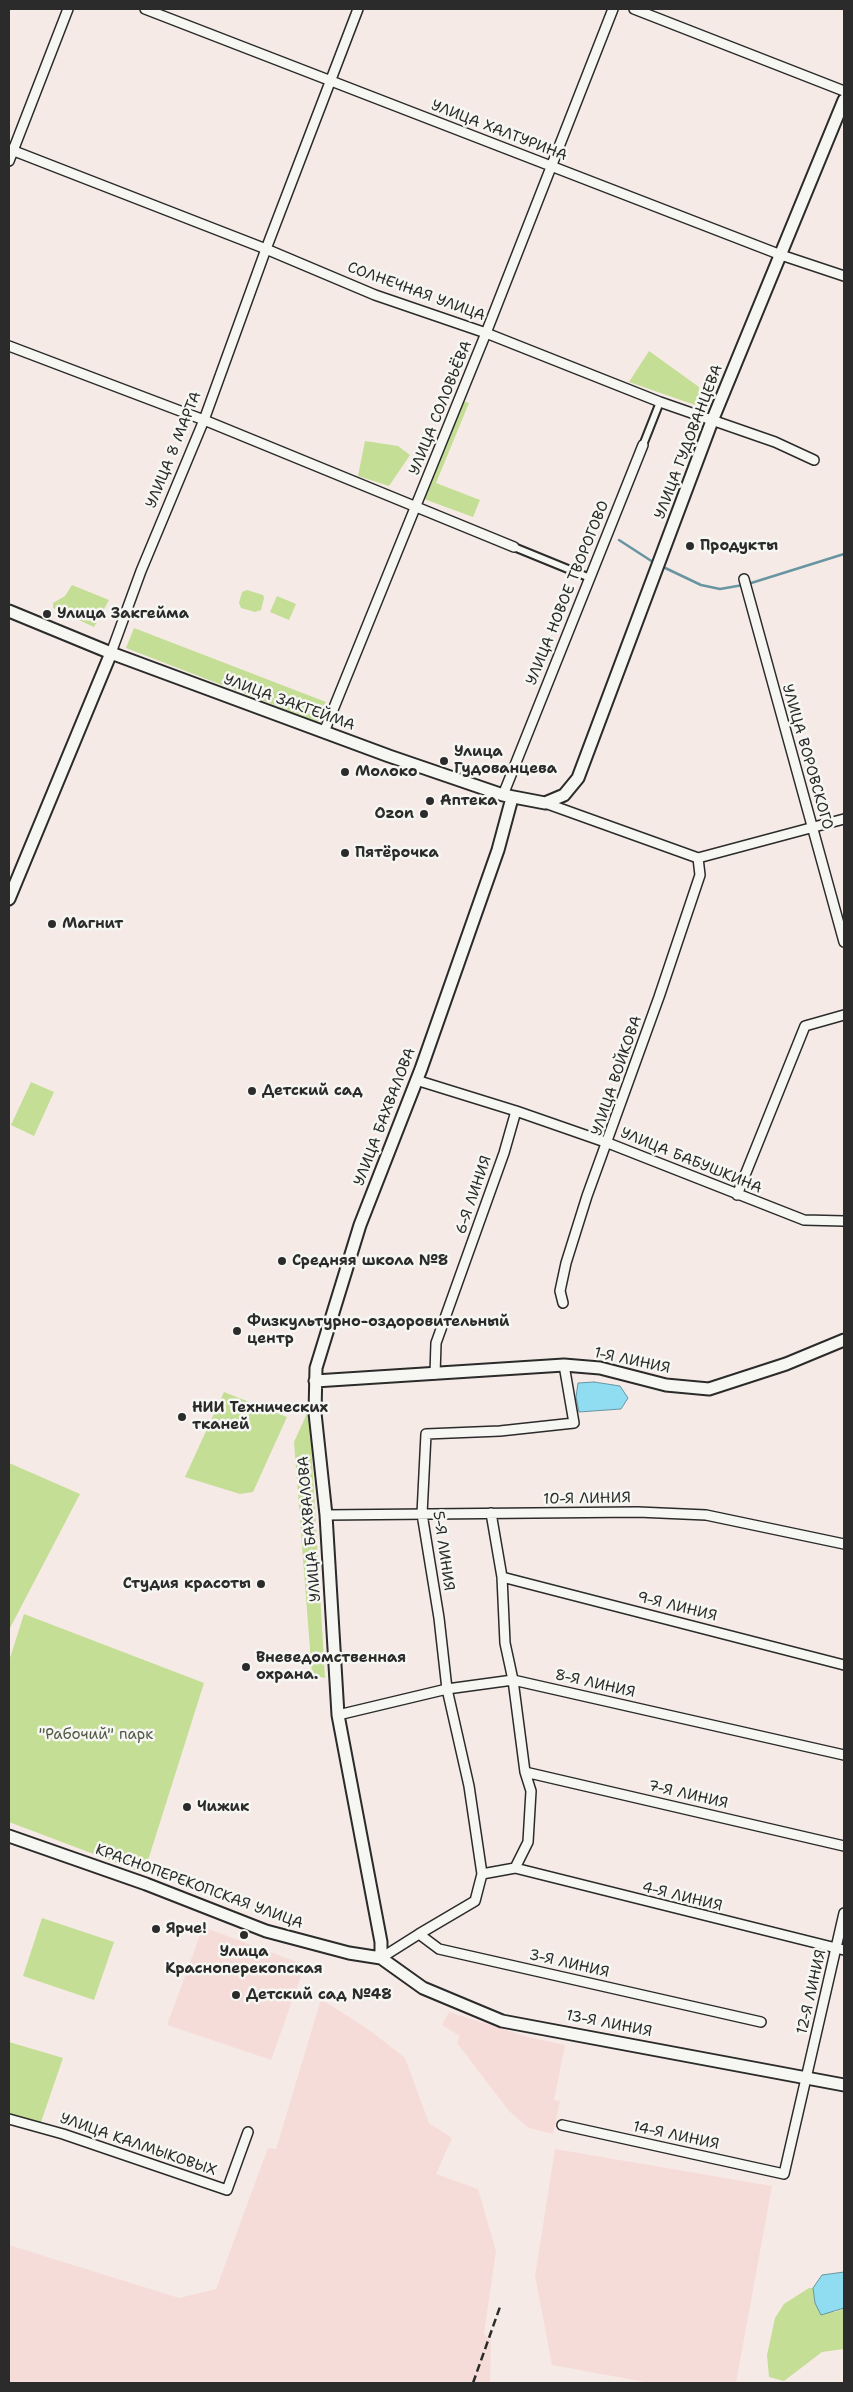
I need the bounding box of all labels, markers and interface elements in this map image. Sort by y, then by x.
street label: УЛИЦА ХАЛТУРИНА [428,97,570,165]
street label: СОЛНЕЧНАЯ УЛИЦА [345,259,487,325]
street label: УЛИЦА СОЛОВЬЁВА [406,338,476,478]
street label: УЛИЦА ГУДОВАНЦЕВА [651,362,727,522]
street label: УЛИЦА 8 МАРТА [142,389,206,511]
street label: УЛИЦА НОВОЕ ТВОРОГОВО [523,498,613,688]
place label: Продукты [700,537,778,555]
marker: Продукты [684,540,696,552]
place label: Улица Закгейма [57,605,189,623]
marker: Улица Закгейма [41,608,53,620]
street label: УЛИЦА ЗАКГЕЙМА [221,671,357,735]
street label: УЛИЦА ВОРОВСКОГО [778,682,836,832]
place label: Улица Гудованцева [454,743,557,778]
marker: Улица Гудованцева [438,755,450,767]
place label: Молоко [355,763,418,781]
marker: Молоко [339,766,351,778]
place label: Аптека [440,792,498,810]
marker: Аптека [424,795,436,807]
place label: Ozon [374,805,414,823]
marker: Ozon [418,808,430,820]
place label: Пятёрочка [355,844,439,862]
marker: Пятёрочка [339,847,351,859]
place label: Магнит [62,915,123,933]
marker: Магнит [46,918,58,930]
street label: УЛИЦА ВОЙКОВА [588,1014,646,1138]
street label: УЛИЦА БАХВАЛОВА [350,1045,420,1189]
place label: Детский сад [262,1082,363,1100]
marker: Детский сад [246,1085,258,1097]
street label: УЛИЦА БАБУШКИНА [618,1124,764,1198]
street label: 6-Я ЛИНИЯ [452,1153,496,1237]
place label: Средняя школа №8 [292,1252,448,1270]
marker: Средняя школа №8 [276,1255,288,1267]
place label: Физкультурно-оздоровительный центр [247,1313,510,1348]
marker: Физкультурно-оздоровительный центр [231,1325,243,1337]
street label: 1-Я ЛИНИЯ [592,1344,672,1378]
place label: НИИ Технических тканей [192,1399,328,1434]
marker: НИИ Технических тканей [176,1411,188,1423]
street label: УЛИЦА БАХВАЛОВА [295,1455,325,1603]
street label: 10-Я ЛИНИЯ [543,1489,631,1509]
street label: 5-Я ЛИНИЯ [428,1510,458,1592]
place label: Студия красоты [123,1575,251,1593]
marker: Студия красоты [255,1578,267,1590]
street label: 9-Я ЛИНИЯ [635,1588,719,1626]
place label: Вневедомственная охрана. [256,1649,406,1684]
marker: Вневедомственная охрана. [240,1661,252,1673]
street label: 8-Я ЛИНИЯ [553,1666,637,1702]
park label: "Рабочий" парк [39,1726,153,1744]
street label: 7-Я ЛИНИЯ [646,1777,730,1813]
place label: Чижик [197,1798,249,1816]
marker: Чижик [181,1801,193,1813]
street label: КРАСНОПЕРЕКОПСКАЯ УЛИЦА [93,1841,305,1933]
street label: 4-Я ЛИНИЯ [640,1878,724,1916]
place label: Ярче! [166,1920,207,1938]
marker: Ярче! [150,1923,162,1935]
marker: Улица Красноперекопская [238,1929,250,1941]
place label: Улица Красноперекопская [165,1943,323,1978]
street label: 3-Я ЛИНИЯ [527,1946,611,1982]
street label: 12-Я ЛИНИЯ [794,1948,830,2036]
place label: Детский сад №48 [246,1986,392,2004]
marker: Детский сад №48 [230,1989,242,2001]
street label: 13-Я ЛИНИЯ [564,2007,654,2041]
street label: УЛИЦА КАЛМЫКОВЫХ [57,2110,219,2180]
street label: 14-Я ЛИНИЯ [631,2118,721,2154]

